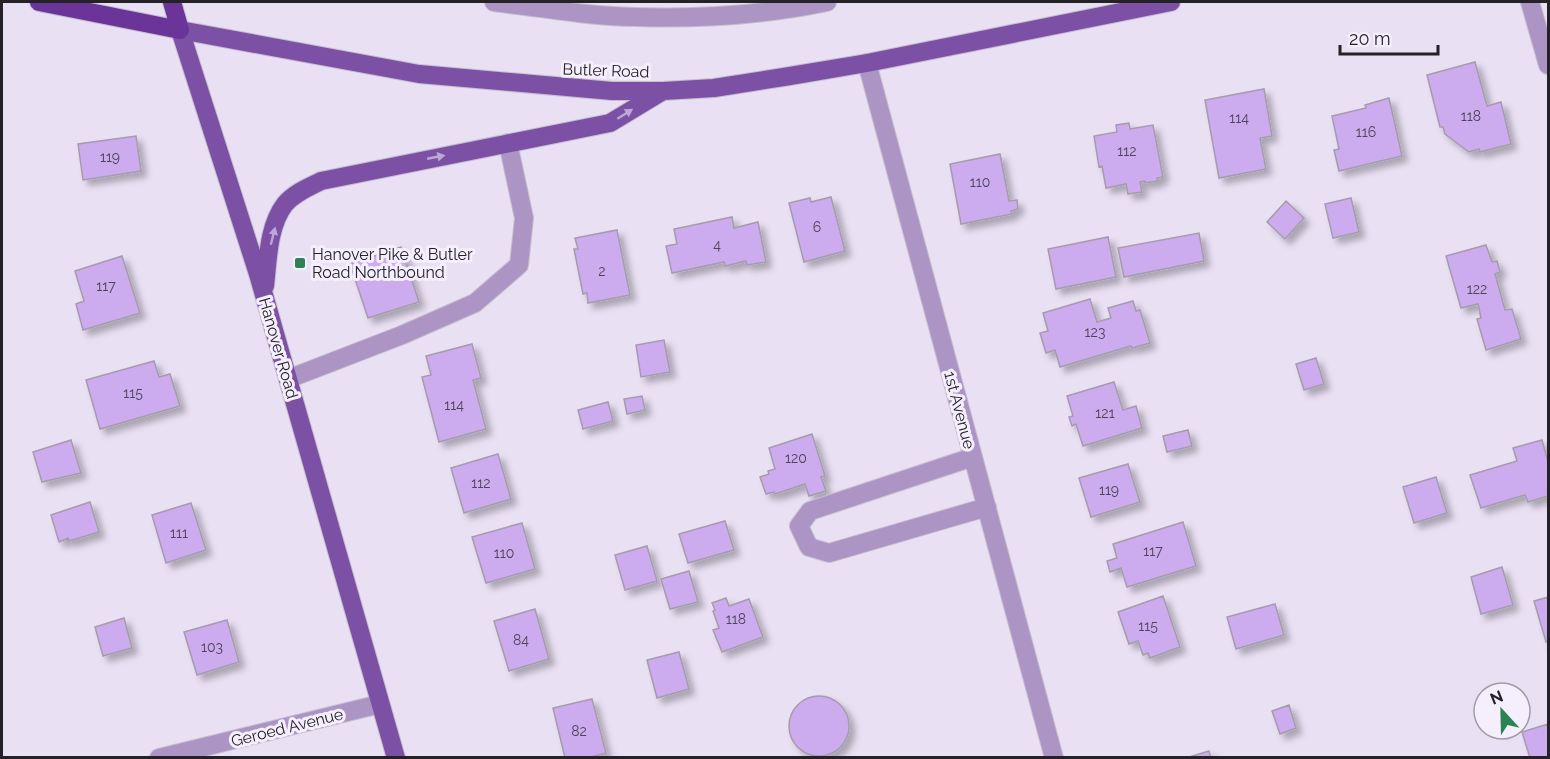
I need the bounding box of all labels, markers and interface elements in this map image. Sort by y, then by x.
scale bar [1340,18,1438,56]
text: 20 m [1349,28,1391,49]
street label: Butler Road [562,59,650,82]
house number: 118 [1461,108,1481,124]
one-way arrow [617,109,633,120]
house number: 114 [1229,110,1249,126]
house number: 116 [1356,124,1376,140]
house number: 112 [1117,143,1137,159]
house number: 119 [100,149,120,165]
one-way arrow [427,152,446,161]
house number: 110 [970,174,990,190]
house number: 6 [813,219,821,235]
one-way arrow [268,227,278,245]
house number: 4 [713,237,721,253]
place label: Hanover Pike & Butler Road Northbound [312,245,473,282]
marker: Hanover Pike & Butler Road Northbound [293,256,307,270]
house number: 2 [598,263,606,279]
house number: 117 [96,278,116,294]
house number: 122 [1467,281,1487,297]
street label: Hanover Road [255,295,302,401]
house number: 123 [1085,324,1105,340]
street label: 1st Avenue [940,369,979,451]
house number: 115 [123,385,143,401]
house number: 114 [444,397,464,413]
house number: 121 [1095,405,1115,421]
house number: 120 [785,450,807,466]
house number: 112 [471,475,491,491]
house number: 119 [1099,482,1119,498]
house number: 111 [170,525,188,541]
house number: 117 [1143,543,1163,559]
house number: 110 [494,545,514,561]
house number: 118 [726,611,746,627]
house number: 115 [1138,618,1158,634]
house number: 84 [513,632,529,648]
house number: 103 [201,639,223,655]
north arrow [1472,681,1532,741]
text: N [1487,686,1506,709]
street label: Geroed Avenue [229,704,345,751]
house number: 82 [571,723,587,739]

